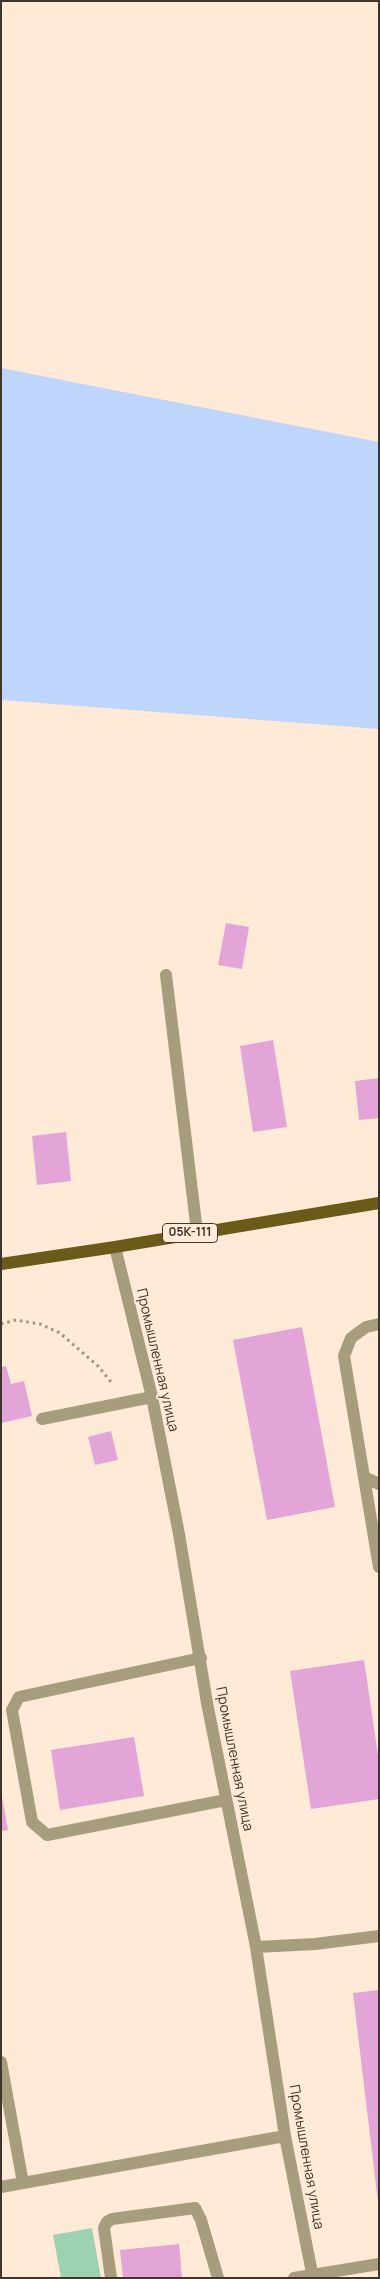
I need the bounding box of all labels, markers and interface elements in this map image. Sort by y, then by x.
road number: 05К-111 [162,1224,218,1242]
street label: Промышленная улица [132,1287,182,1433]
street label: Промышленная улица [212,1685,256,1833]
street label: Промышленная улица [285,2083,327,2231]

